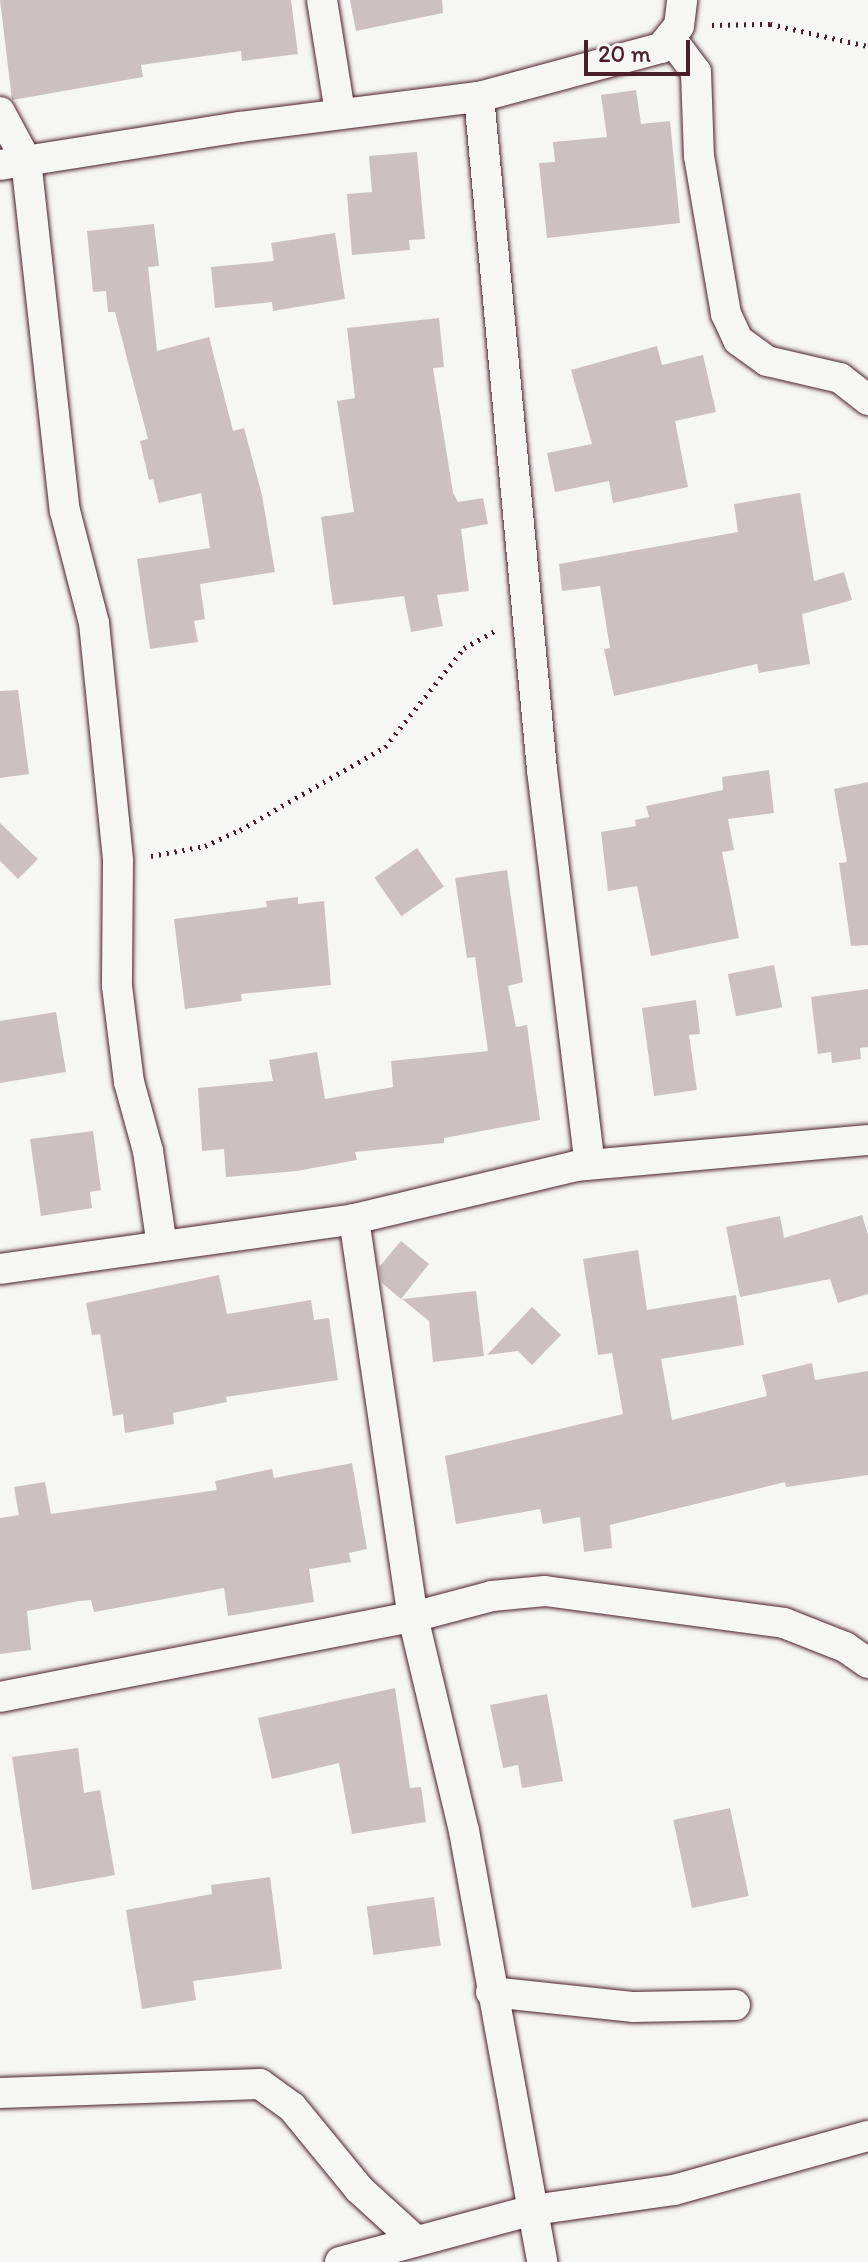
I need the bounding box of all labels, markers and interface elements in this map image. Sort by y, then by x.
scale bar [588,24,694,74]
text: 20 m [598,39,651,68]

